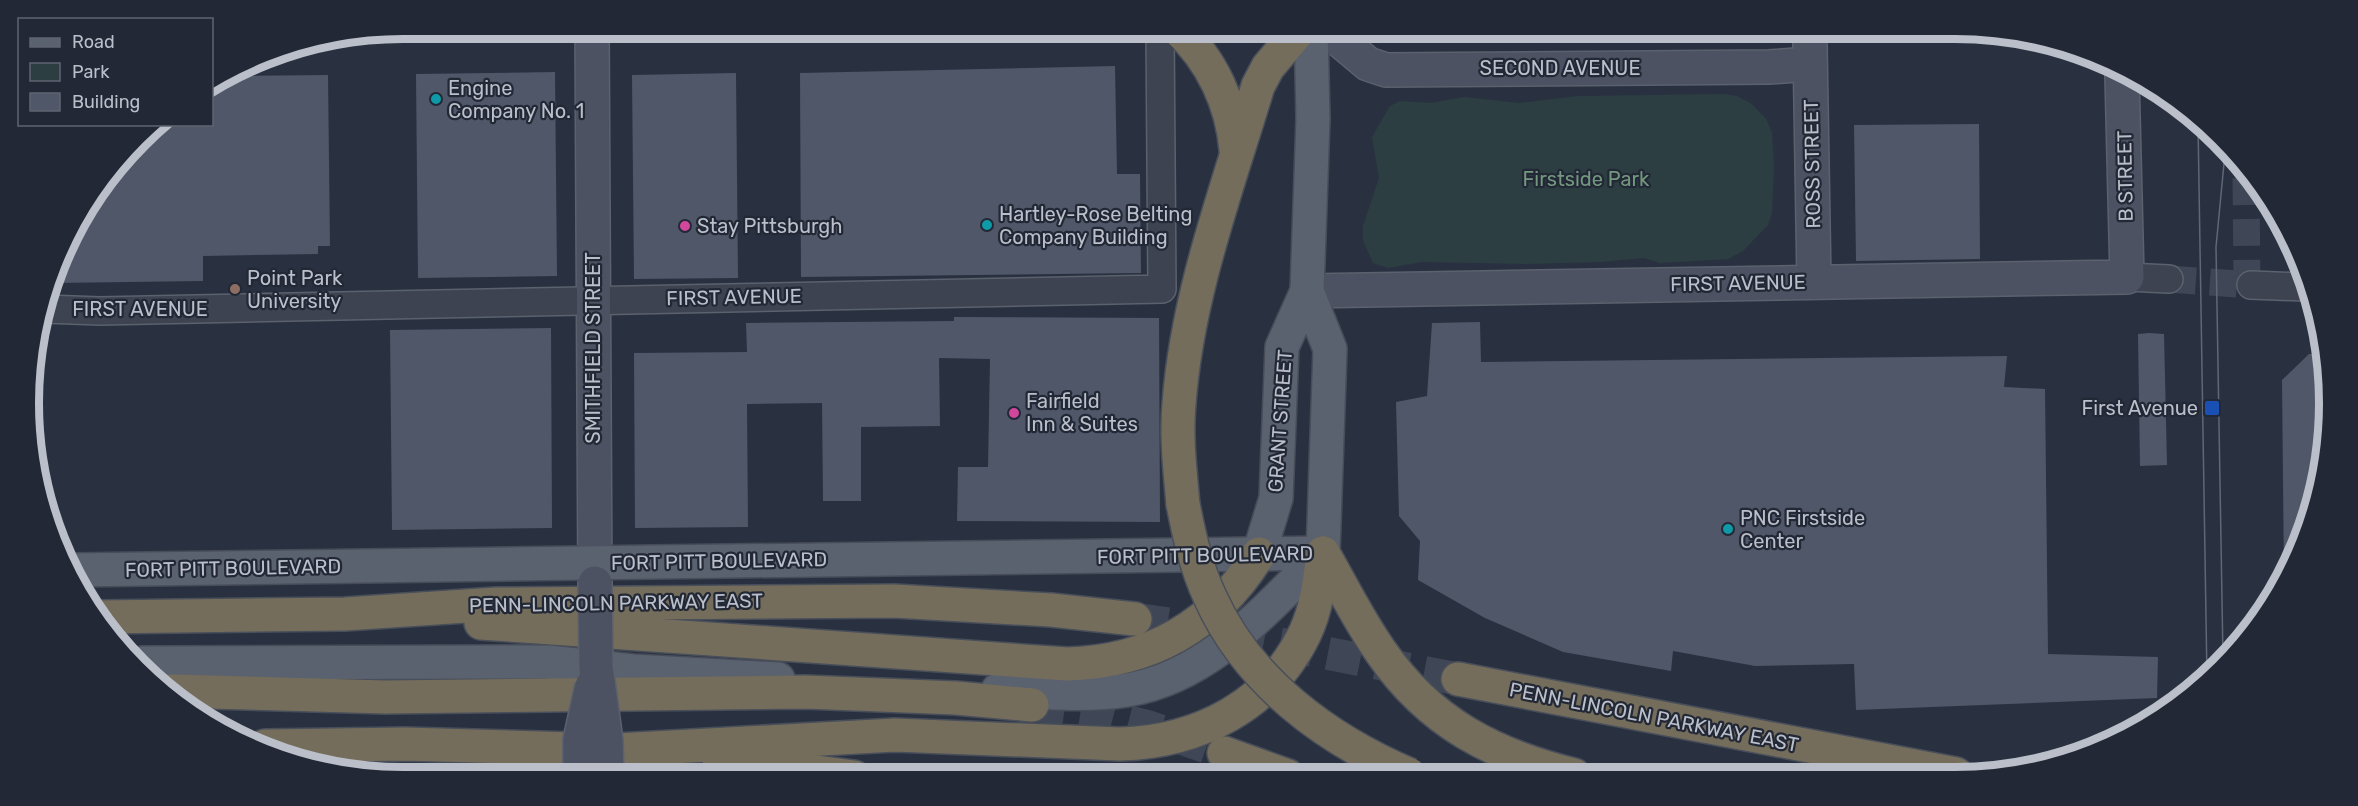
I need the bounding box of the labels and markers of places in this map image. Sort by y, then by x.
place label: Engine Company No. 1 [448,76,584,123]
marker: Engine Company No. 1 [429,92,443,106]
place label: Hartley-Rose Belting Company Building [999,202,1192,249]
place label: Stay Pittsburgh [697,214,842,238]
marker: Hartley-Rose Belting Company Building [980,218,994,232]
marker: Stay Pittsburgh [678,219,692,233]
place label: Point Park University [247,266,343,313]
marker: Point Park University [228,282,242,296]
place label: Fairfield Inn & Suites [1026,389,1138,436]
place label: First Avenue [2081,396,2198,420]
marker: First Avenue [2203,399,2221,417]
marker: Fairfield Inn & Suites [1007,406,1021,420]
place label: PNC Firstside Center [1740,506,1865,553]
marker: PNC Firstside Center [1721,522,1735,536]

